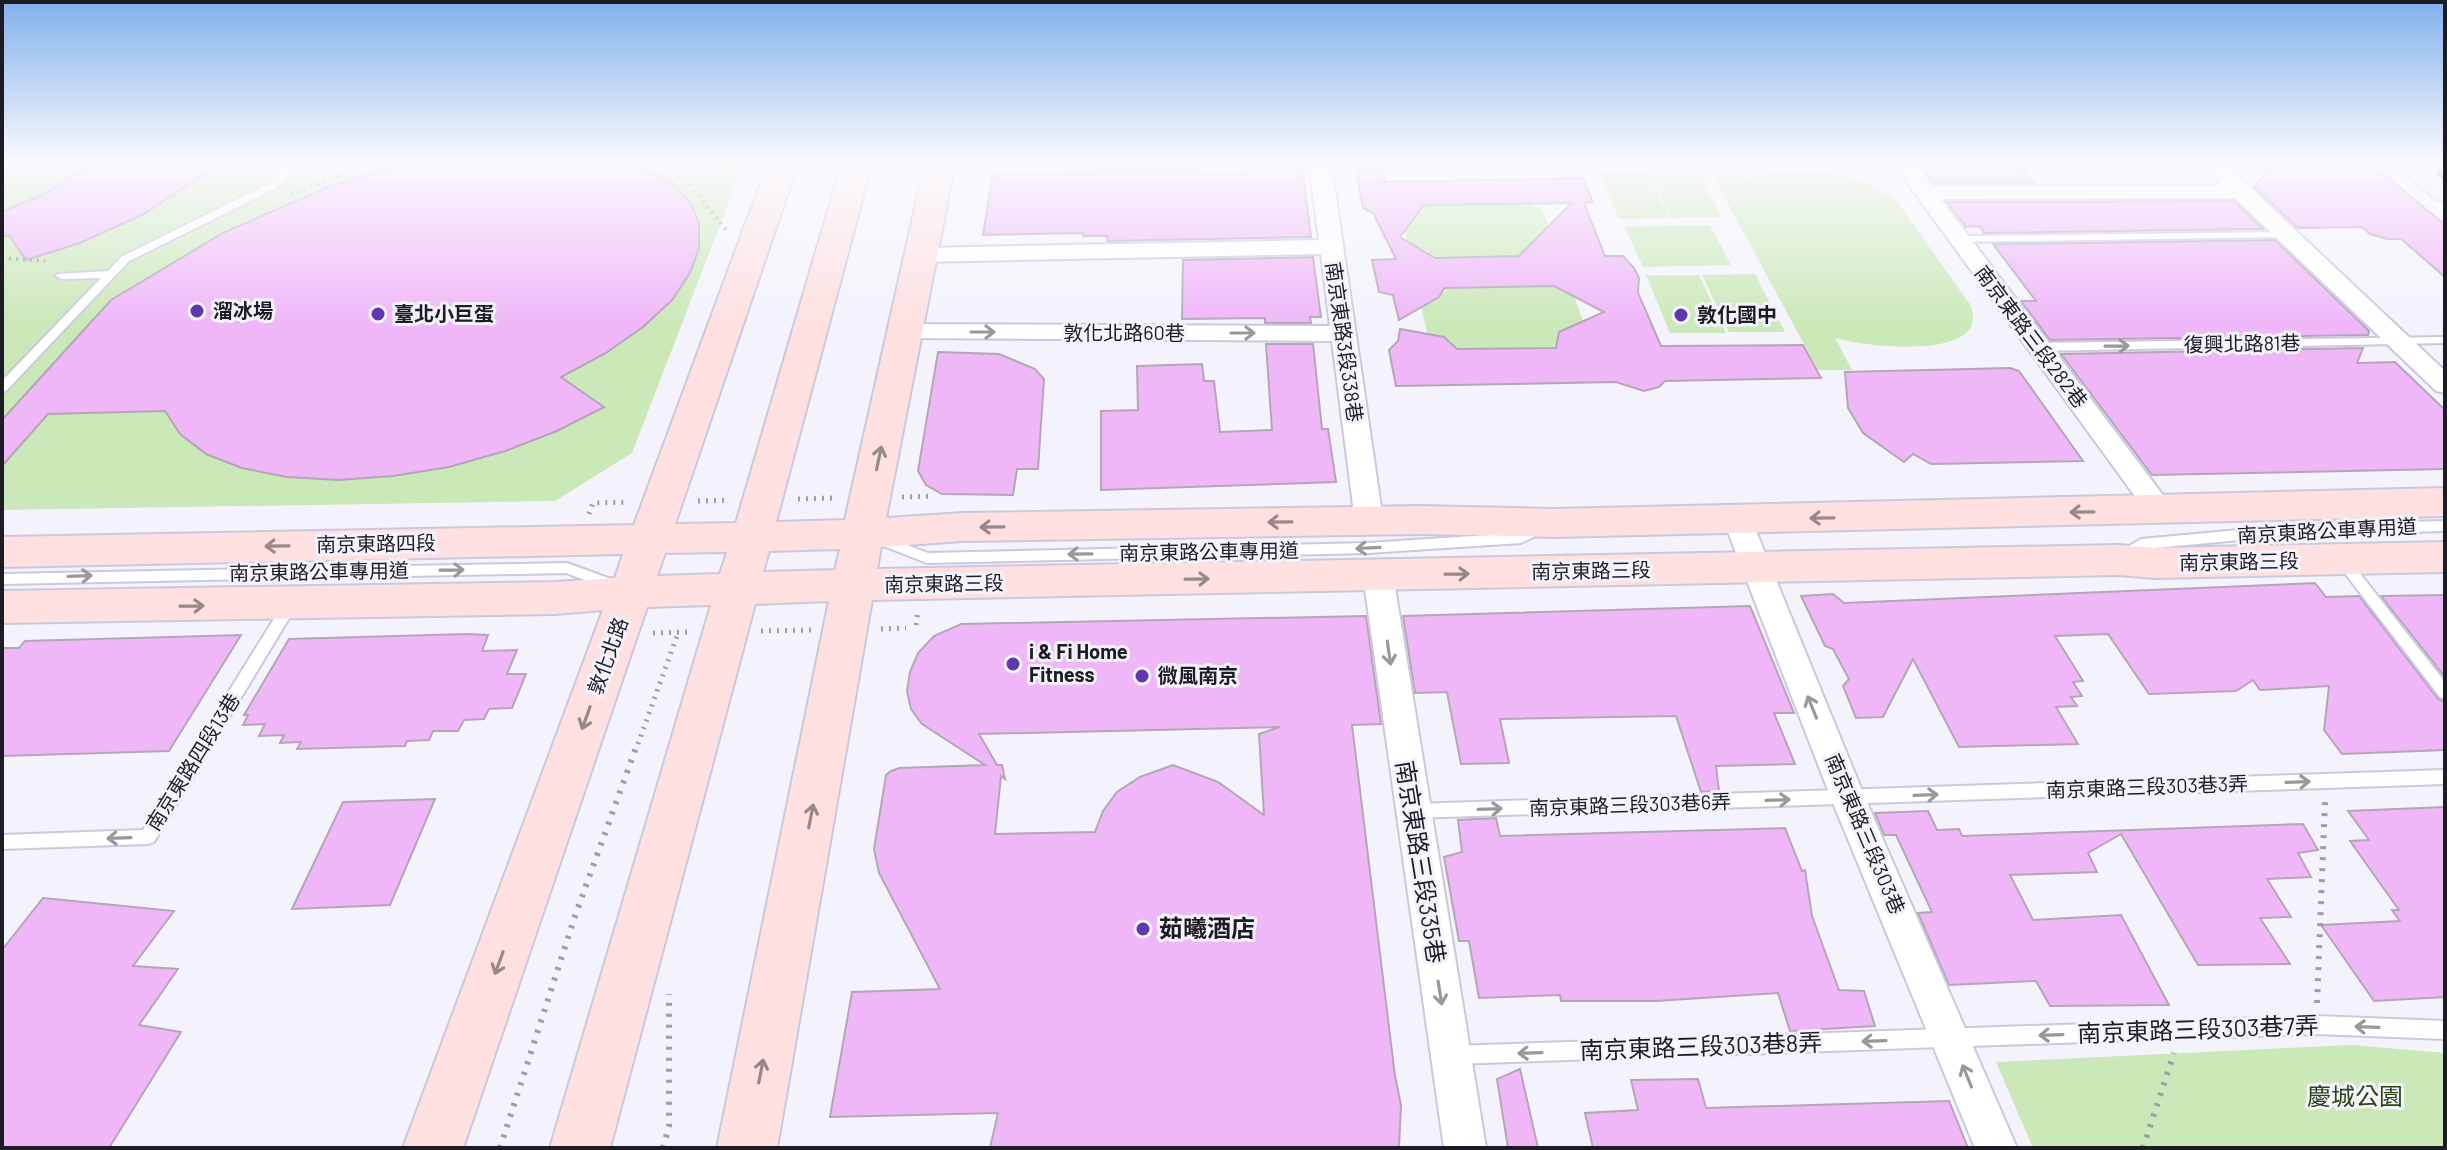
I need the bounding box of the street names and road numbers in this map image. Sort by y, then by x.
street label: 南京東路3段338巷 [1322,260,1368,423]
street label: 南京東路三段282巷 [1970,261,2093,412]
street label: 敦化北路60巷 [1063,320,1185,344]
street label: 復興北路81巷 [2183,330,2301,356]
street label: 南京東路公車專用道 [2236,513,2417,547]
street label: 南京東路四段 [316,530,436,556]
street label: 南京東路公車專用道 [1119,537,1299,565]
street label: 南京東路三段 [2179,548,2299,574]
street label: 南京東路公車專用道 [229,557,409,585]
street label: 南京東路三段 [1531,557,1651,583]
street label: 南京東路三段 [884,570,1004,596]
street label: 敦化北路 [582,614,632,697]
street label: 南京東路四段13巷 [140,688,244,835]
street label: 南京東路三段303巷 [1821,750,1911,917]
street label: 南京東路三段335巷 [1391,758,1452,965]
street label: 南京東路三段303巷3弄 [2046,770,2248,802]
street label: 南京東路三段303巷6弄 [1529,788,1731,820]
street label: 南京東路三段303巷7弄 [2077,1010,2319,1047]
street label: 南京東路三段303巷8弄 [1579,1027,1823,1064]

